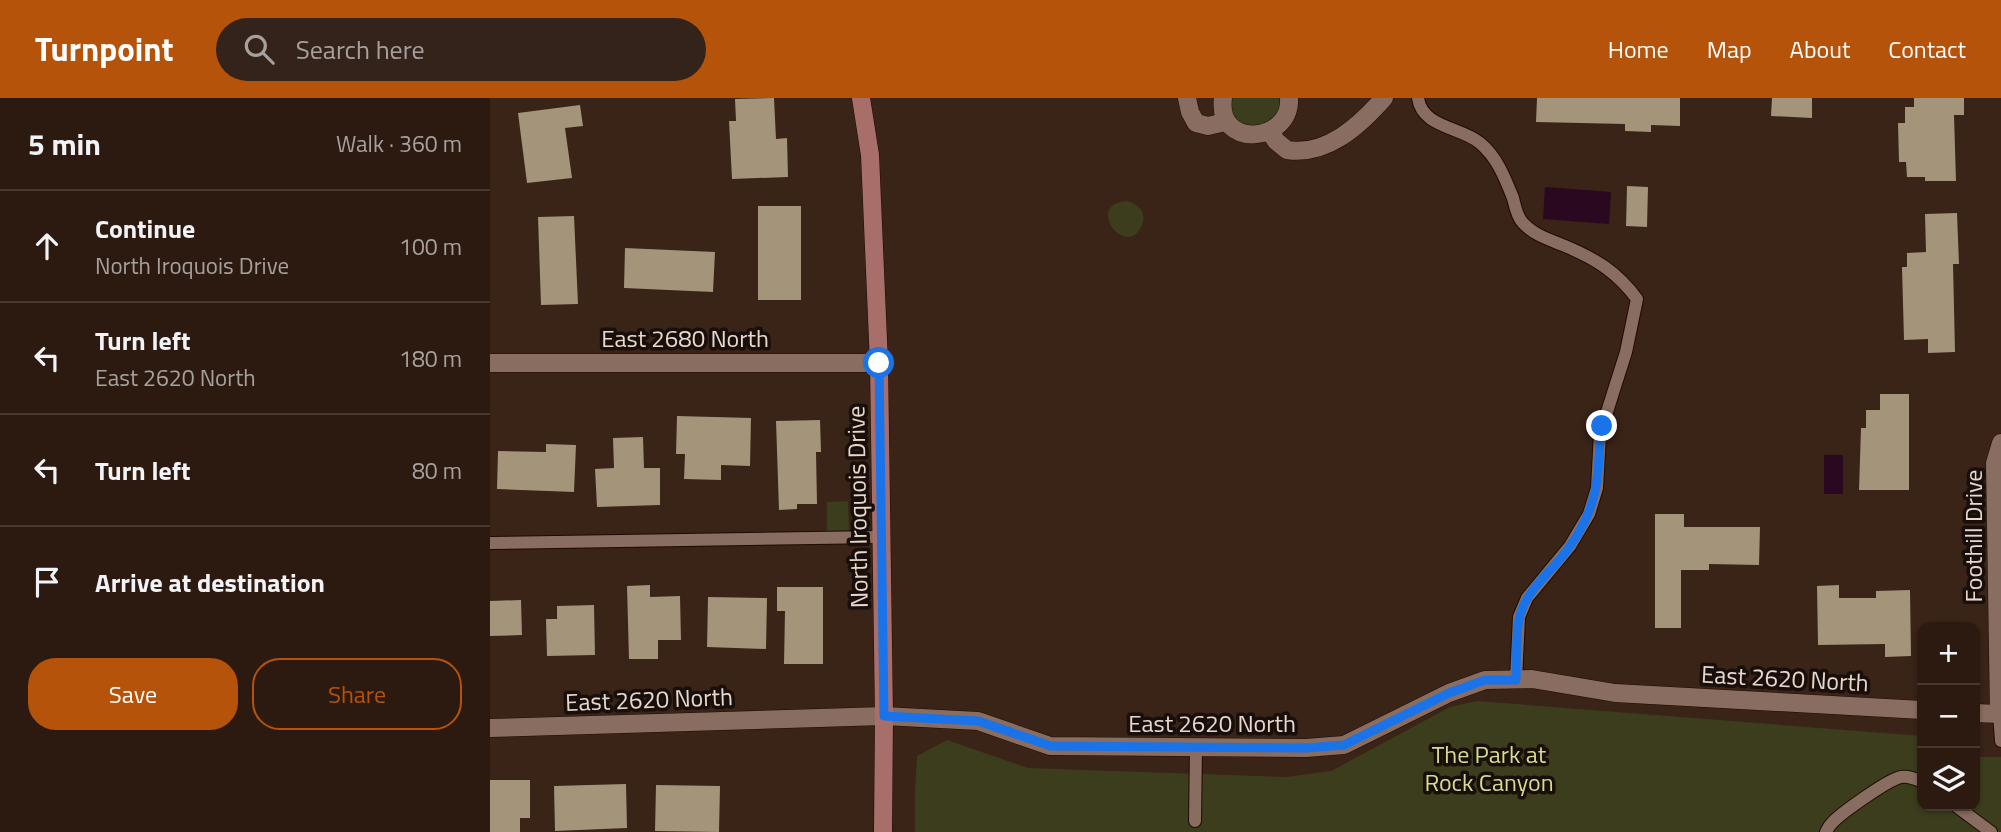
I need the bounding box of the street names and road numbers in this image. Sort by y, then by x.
street label: East 2680 North [601,320,769,356]
street label: North Iroquois Drive [837,405,877,609]
street label: Foothill Drive [1955,470,1991,602]
street label: East 2620 North [1700,656,1870,700]
street label: East 2620 North [565,678,733,720]
street label: East 2620 North [1128,705,1296,741]

